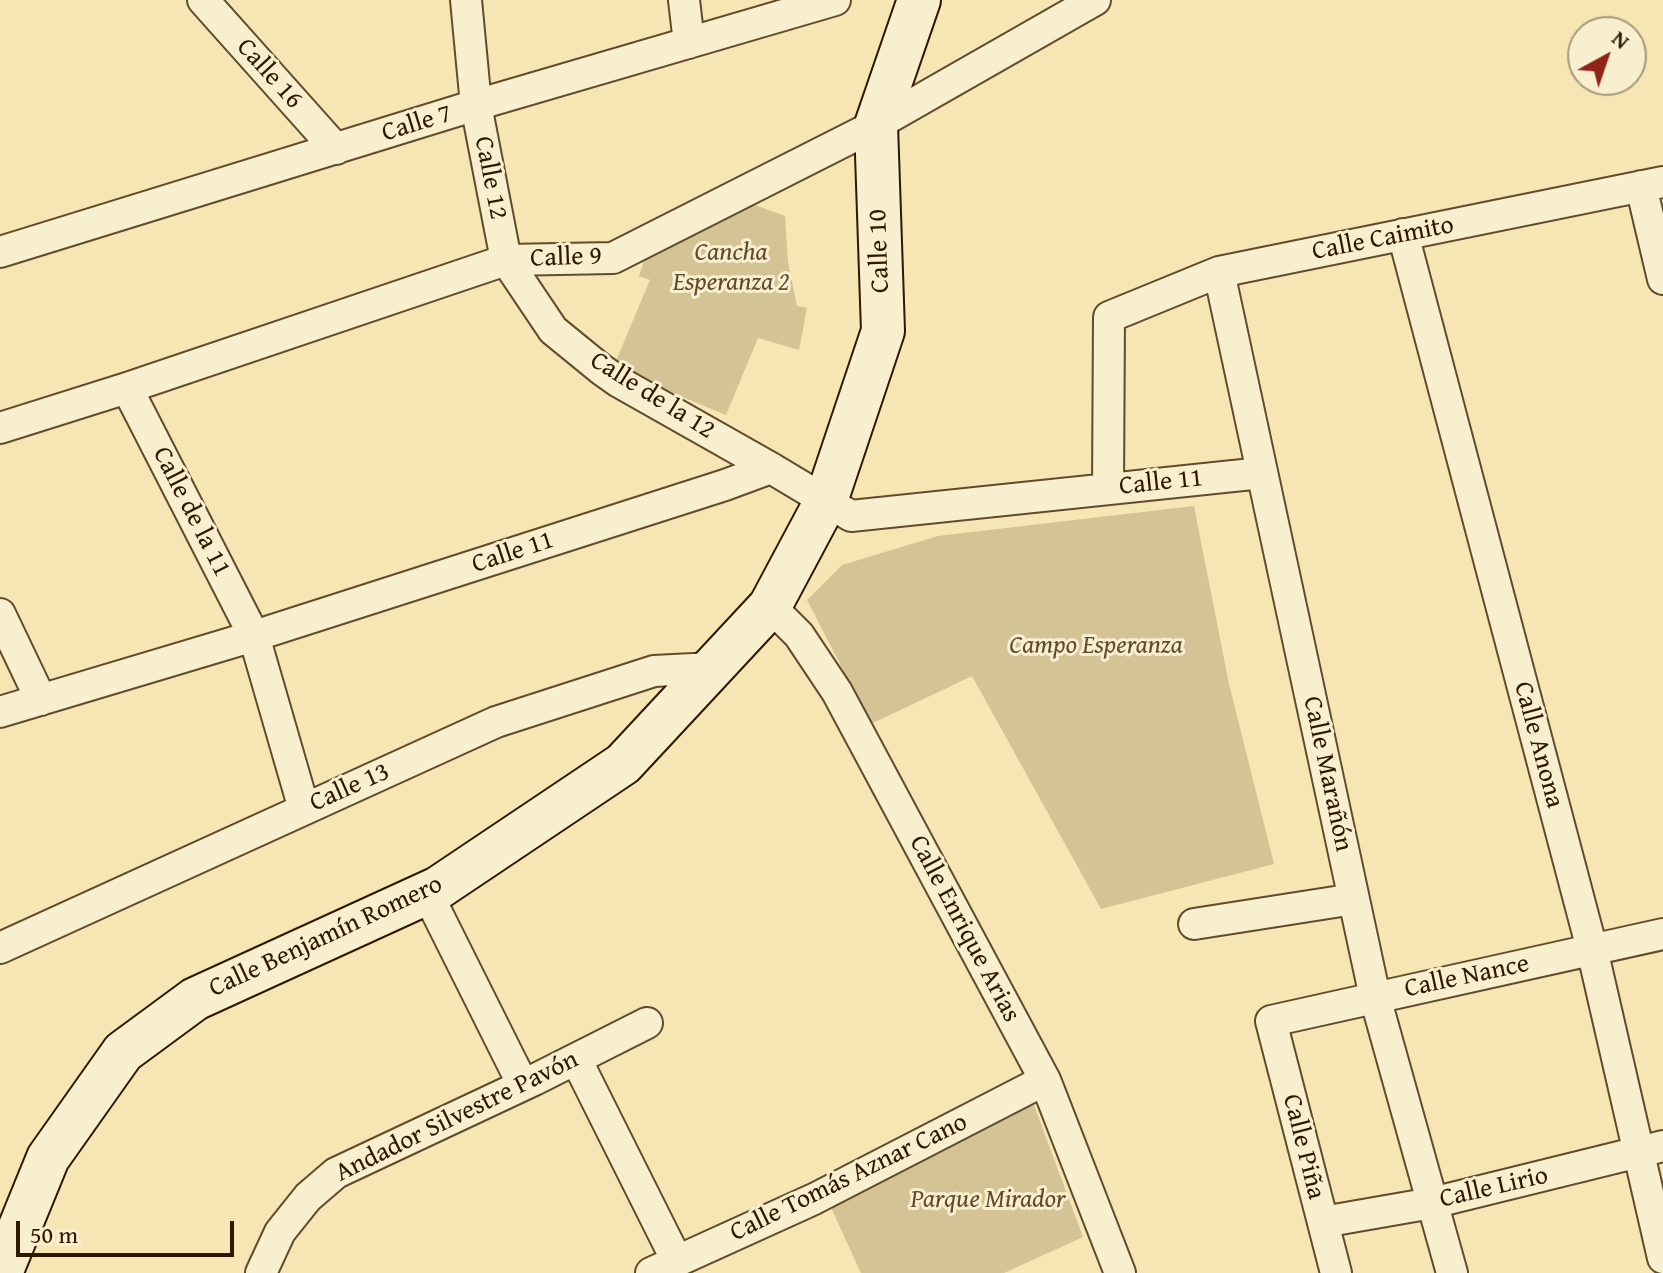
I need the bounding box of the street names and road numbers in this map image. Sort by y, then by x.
street label: Calle 16 [229,32,309,116]
street label: Calle 7 [378,99,456,149]
street label: Calle 12 [467,134,513,222]
street label: Calle 10 [863,208,897,294]
street label: Calle Caimito [1310,210,1456,268]
street label: Calle 9 [530,241,602,275]
street label: Calle de la 12 [584,345,720,447]
street label: Calle de la 11 [145,442,237,582]
street label: Calle 11 [1118,463,1204,503]
street label: Calle 11 [468,525,558,581]
street label: Calle Anona [1506,678,1570,812]
street label: Calle Marañón [1295,694,1359,854]
street label: Calle 13 [305,757,395,819]
street label: Calle Enrique Arias [902,830,1026,1028]
street label: Calle Benjamín Romero [204,869,448,1005]
street label: Calle Nance [1402,949,1532,1005]
street label: Andador Silvestre Pavón [330,1045,584,1189]
street label: Calle Piña [1275,1091,1331,1203]
street label: Calle Tomás Aznar Cano [725,1107,973,1249]
street label: Calle Lirio [1437,1160,1551,1216]

